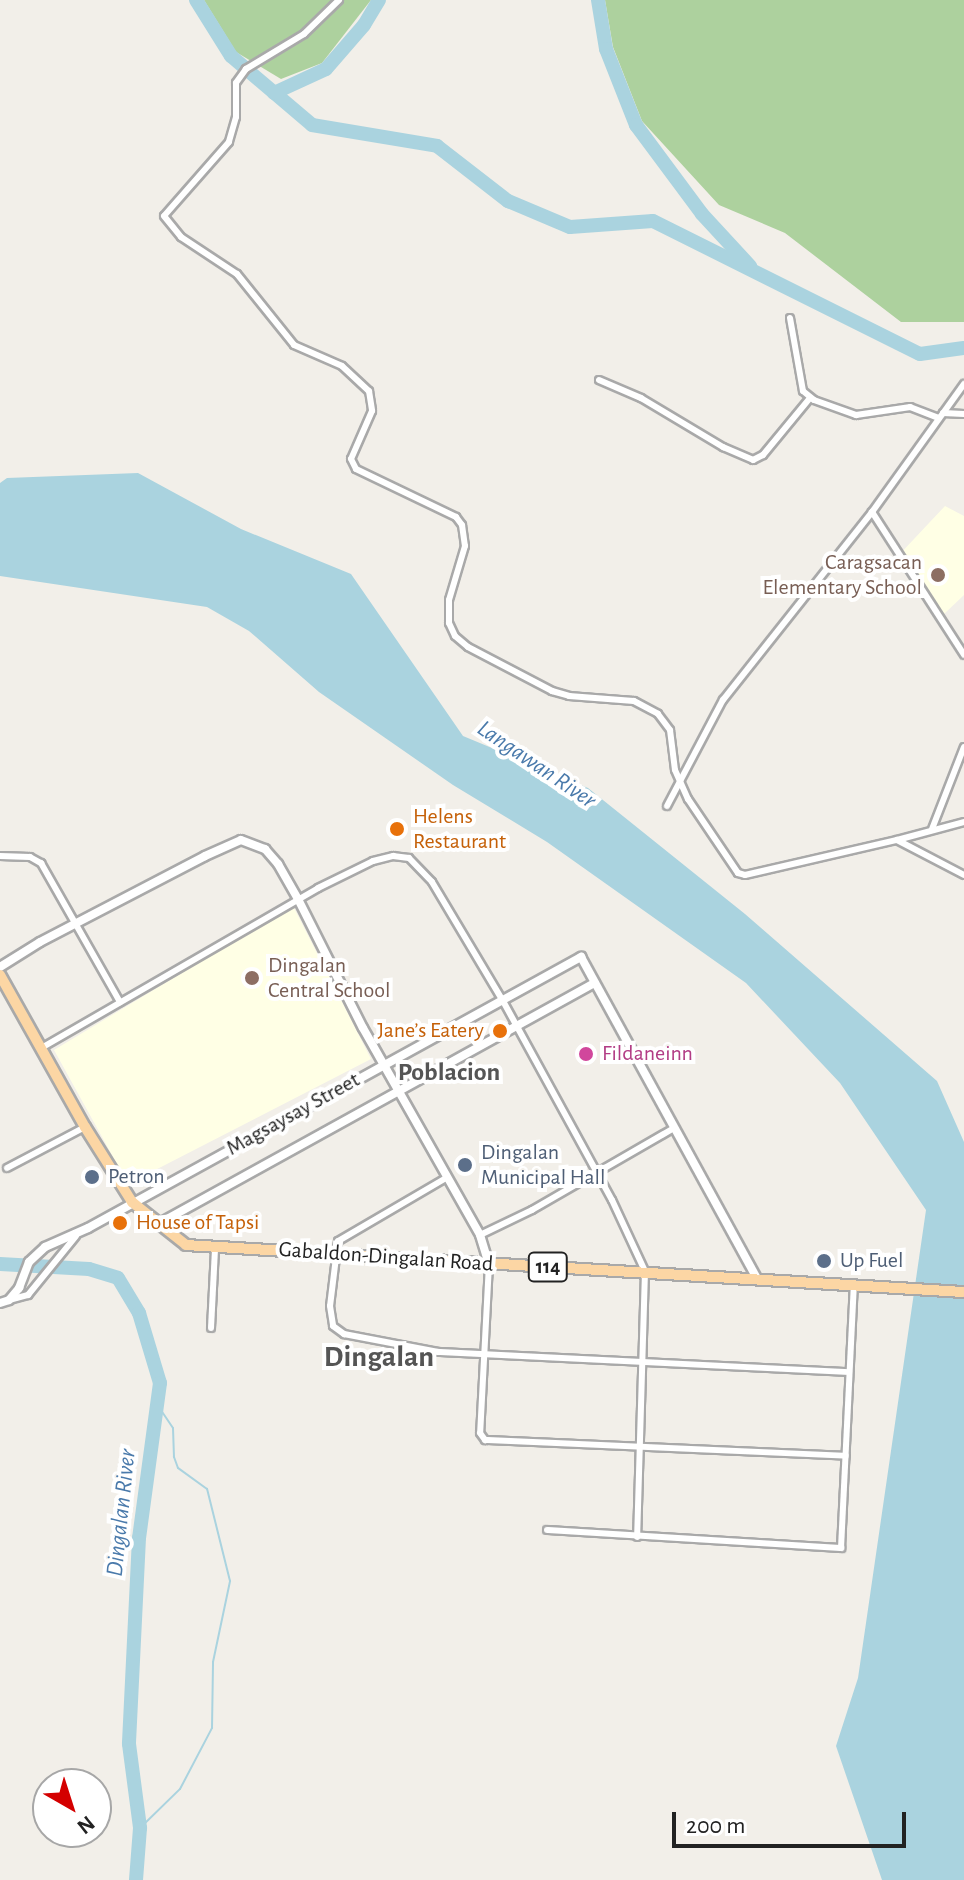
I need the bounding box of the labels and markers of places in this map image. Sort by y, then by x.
place label: Caragsacan Elementary School [763,549,922,600]
marker: Caragsacan Elementary School [929,566,947,584]
place label: Helens Restaurant [413,803,506,854]
marker: Helens Restaurant [388,820,406,838]
place label: Dingalan Central School [268,952,391,1004]
marker: Dingalan Central School [243,969,261,987]
place label: Jane’s Eatery [377,1018,484,1044]
marker: Jane’s Eatery [491,1022,509,1040]
place label: Fildaneinn [602,1041,693,1067]
marker: Fildaneinn [577,1045,595,1063]
place label: Dingalan Municipal Hall [481,1139,605,1190]
marker: Dingalan Municipal Hall [456,1156,474,1174]
place label: Petron [108,1164,165,1190]
marker: Petron [83,1168,101,1186]
place label: House of Tapsi [136,1210,259,1236]
marker: House of Tapsi [111,1214,129,1232]
place label: Up Fuel [840,1248,903,1274]
marker: Up Fuel [815,1252,833,1270]

